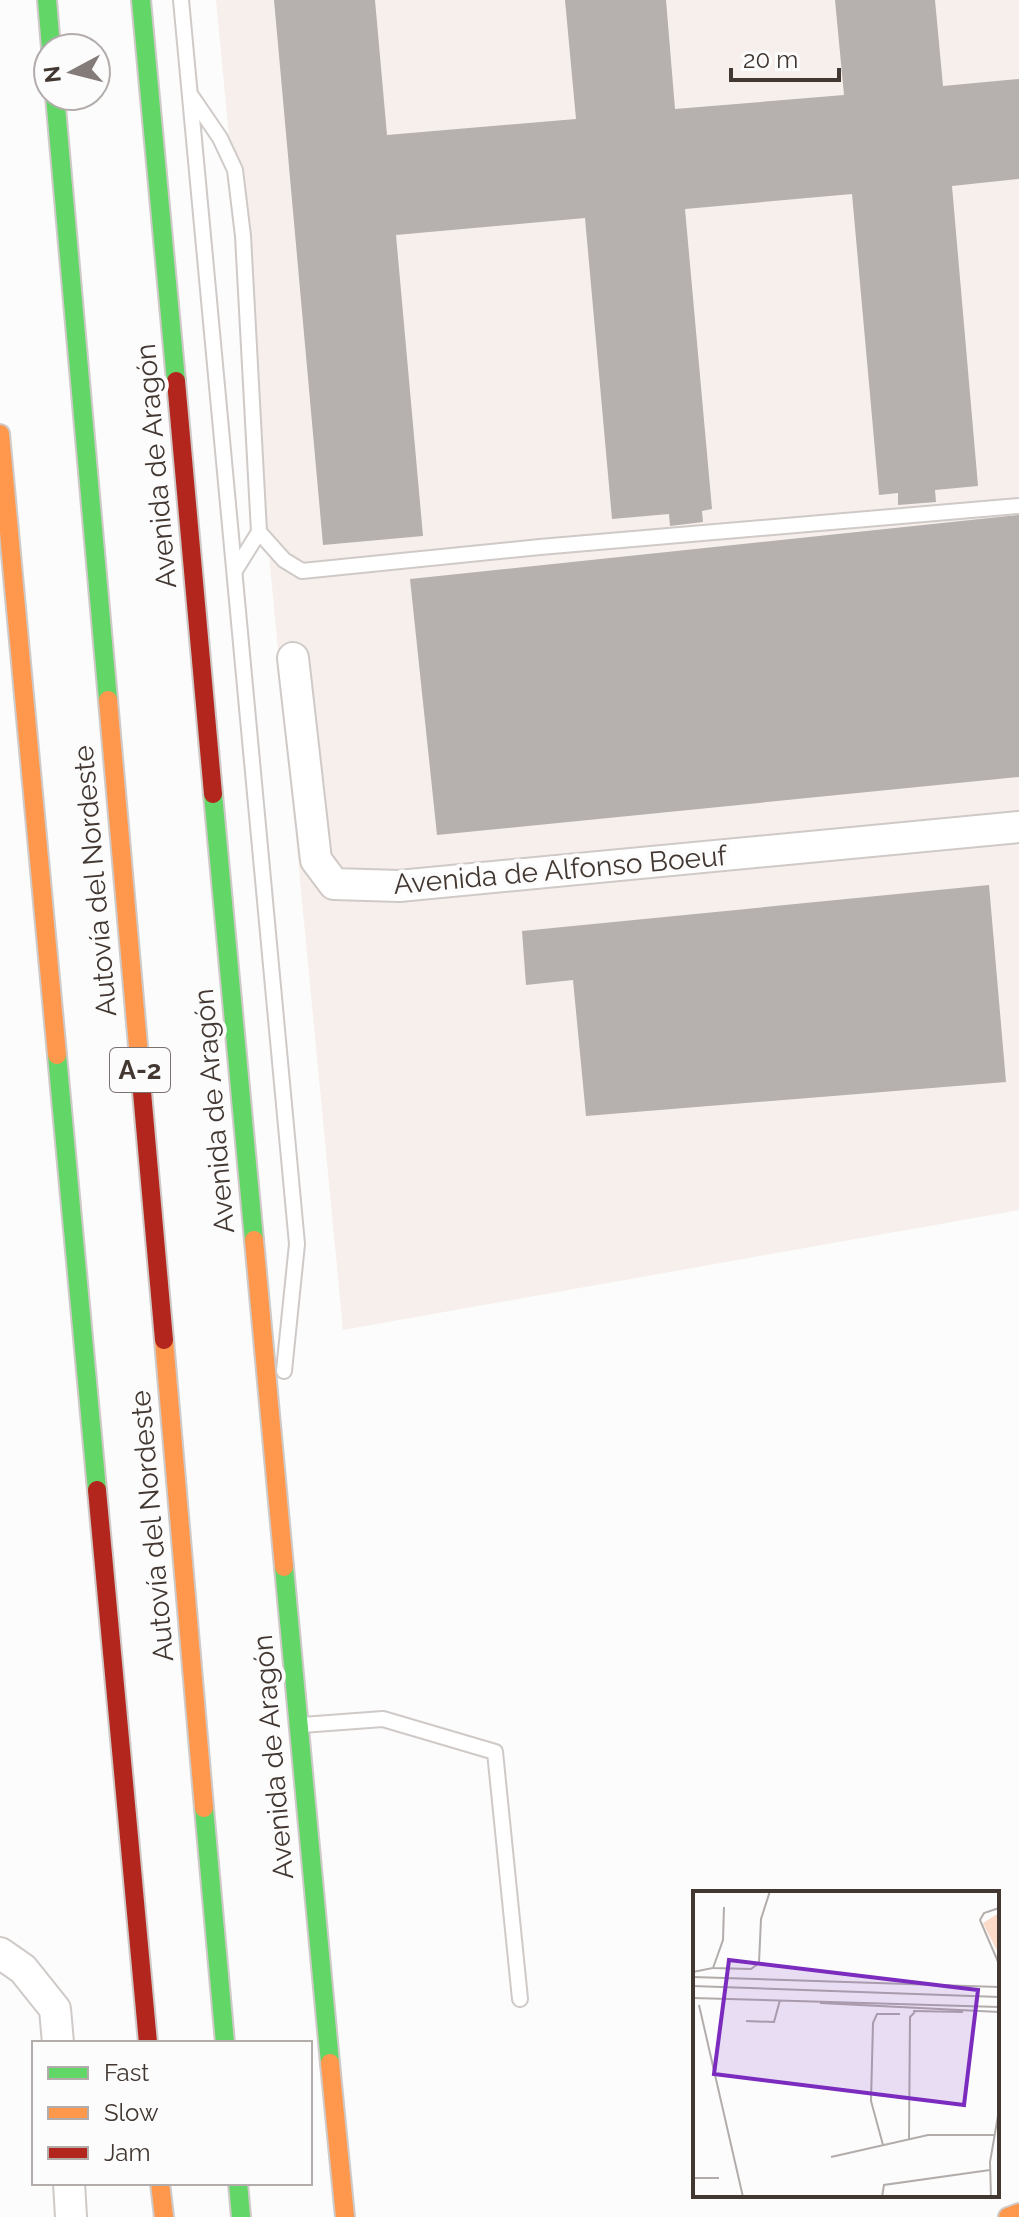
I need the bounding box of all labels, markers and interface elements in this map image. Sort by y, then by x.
north arrow [32,32,112,112]
scale bar [731,32,839,82]
text: 20 m [743,45,798,74]
text: N [38,65,66,84]
street label: Avenida de Aragón [129,342,183,590]
street label: Autovía del Nordeste [67,744,123,1018]
street label: Avenida de Alfonso Boeuf [392,839,730,901]
street label: Avenida de Aragón [187,987,241,1235]
road number: A-2 [110,1048,170,1092]
street label: Autovía del Nordeste [124,1389,180,1663]
street label: Avenida de Aragón [246,1633,300,1881]
inset map [693,1891,999,2197]
legend [32,2041,312,2185]
text: Fast [104,2058,149,2087]
text: Slow [104,2098,159,2127]
text: Jam [104,2138,150,2167]

